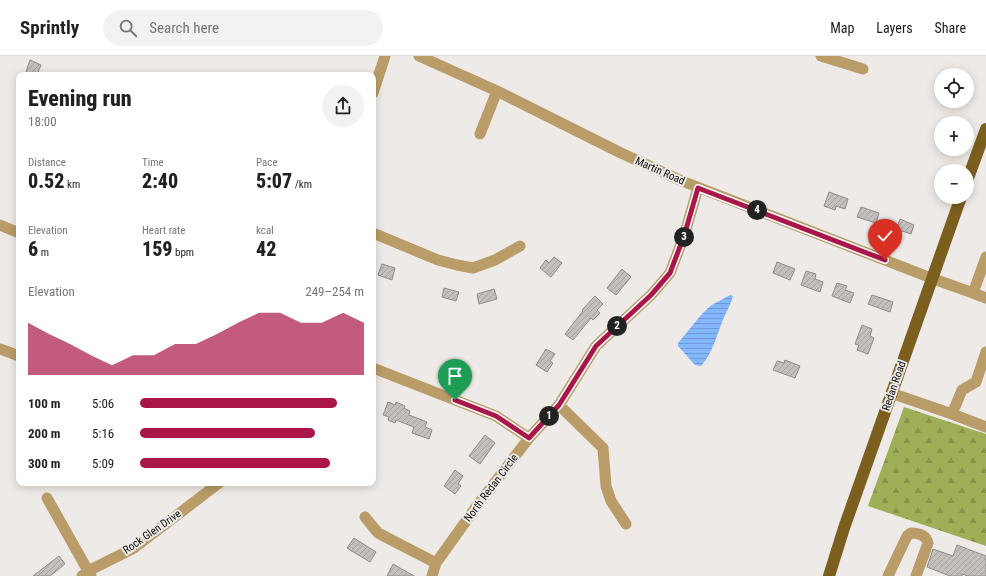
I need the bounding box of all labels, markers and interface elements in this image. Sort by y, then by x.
search box [103,10,383,46]
text: Sprintly [20,16,79,39]
icon: search [117,17,139,39]
text: Search here [149,19,219,37]
text: Map [830,20,854,36]
text: Layers [876,20,913,36]
text: Share [935,20,966,36]
map controls [934,68,974,204]
button: locate [934,68,974,108]
button: share [322,85,364,127]
text: Evening run [28,86,132,111]
text: 18:00 [28,114,57,129]
button: + [934,116,974,156]
street label: Martin Road [633,154,687,188]
text: Distance [28,156,66,169]
text: Time [142,156,164,169]
text: Pace [256,156,278,169]
button: − [934,164,974,204]
text: 0.52 [28,169,64,193]
text: 2:40 [142,169,178,193]
text: 5:07 [256,169,292,193]
text: km [64,178,80,191]
text: /km [292,178,312,191]
pin: 4 [747,200,767,220]
text: 4 [754,203,760,216]
pin [868,219,902,260]
text: Elevation [28,224,68,237]
text: Heart rate [142,224,185,237]
text: kcal [256,224,274,237]
icon: check [874,225,896,247]
pin: 3 [674,227,694,247]
text: 3 [681,230,687,243]
text: 6 [28,237,38,261]
text: 159 [142,237,173,261]
text: 42 [256,237,276,261]
text: m [38,246,49,259]
text: bpm [173,246,194,259]
text: Elevation [28,284,75,299]
text: 249–254 m [305,284,364,299]
pin: 2 [607,316,627,336]
text: 2 [614,319,620,332]
pin [438,359,472,400]
street label: Redan Road [879,359,909,413]
icon: arrive [444,365,466,387]
text: 100 m [28,396,60,411]
text: 5:06 [92,396,114,411]
pin: 1 [539,406,559,426]
text: 1 [546,409,552,422]
text: 200 m [28,426,60,441]
text: 5:16 [92,426,114,441]
street label: North Redan Circle [461,452,521,524]
text: 300 m [28,456,60,471]
text: 5:09 [92,456,114,471]
street label: Rock Glen Drive [120,507,184,557]

